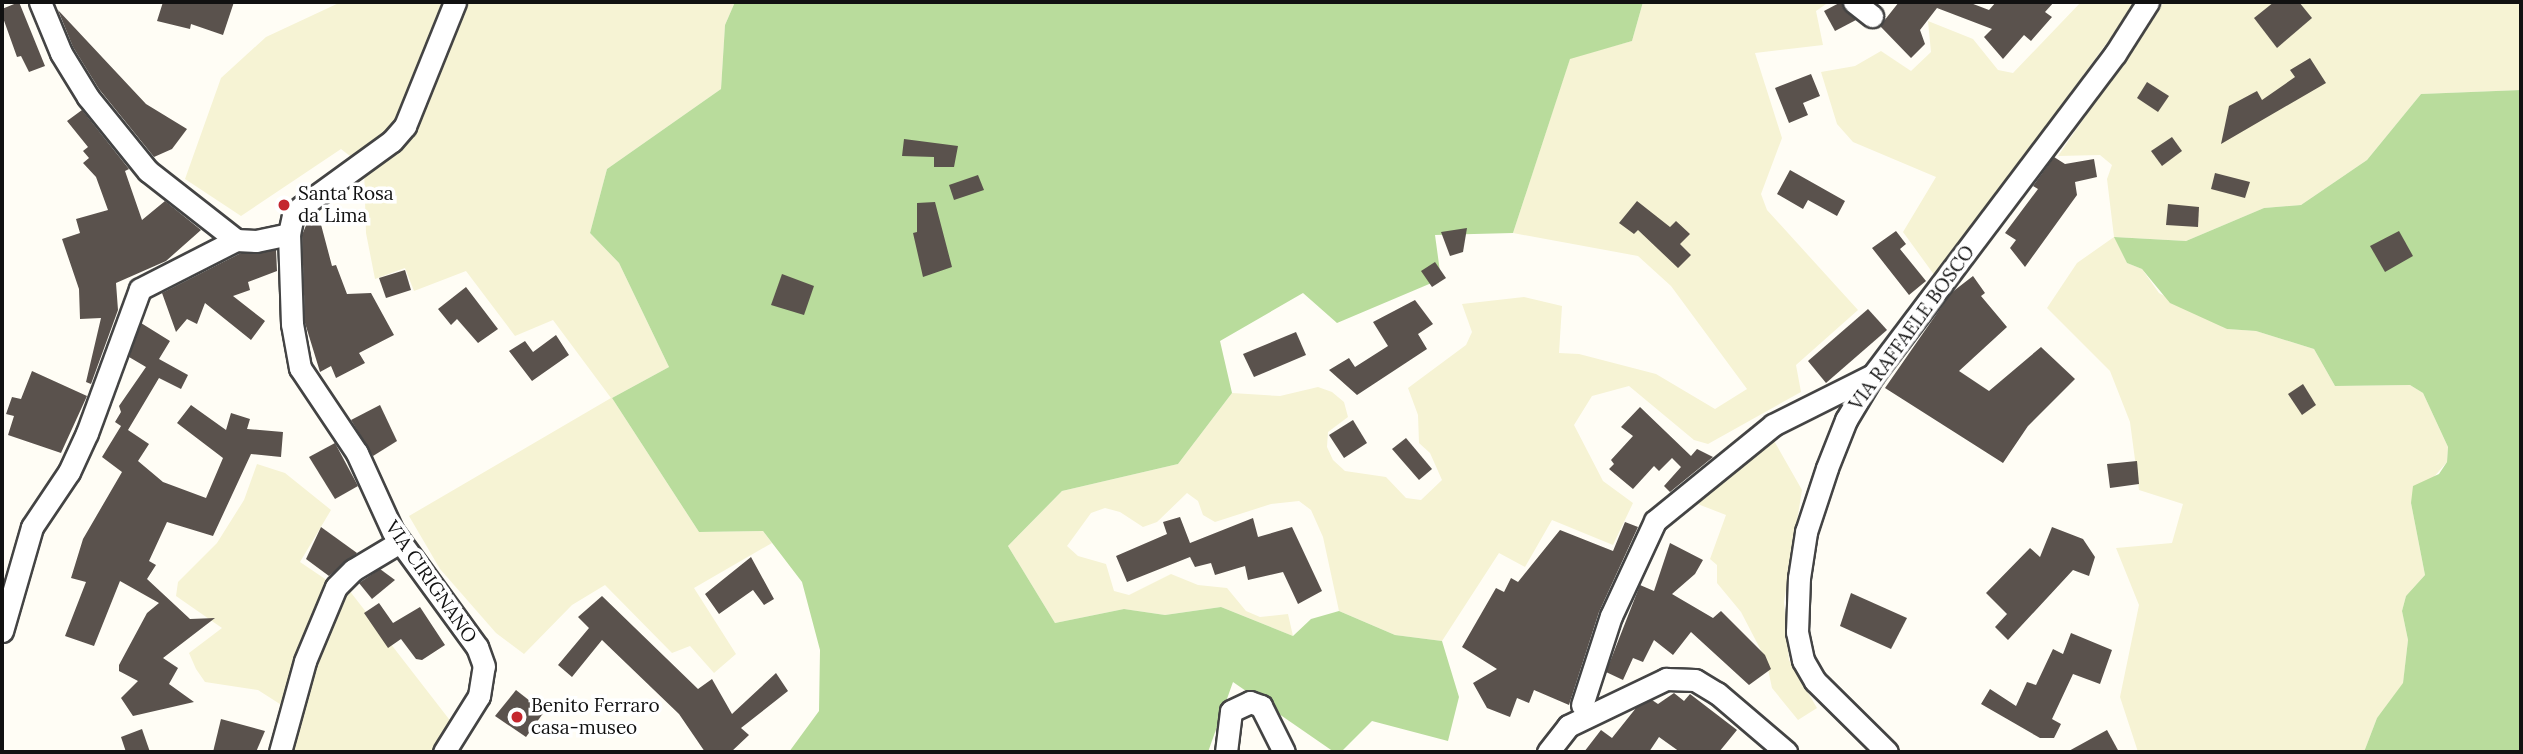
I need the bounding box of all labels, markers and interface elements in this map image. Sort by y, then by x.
place label: Santa Rosa da Lima [298,183,394,227]
marker: Santa Rosa da Lima [276,197,292,213]
street label: VIA RAFFAELE BOSCO [1845,241,1979,415]
street label: VIA CIRIGNANO [380,517,482,647]
place label: Benito Ferraro casa-museo [531,695,660,739]
marker: Benito Ferraro casa-museo [509,709,525,725]

